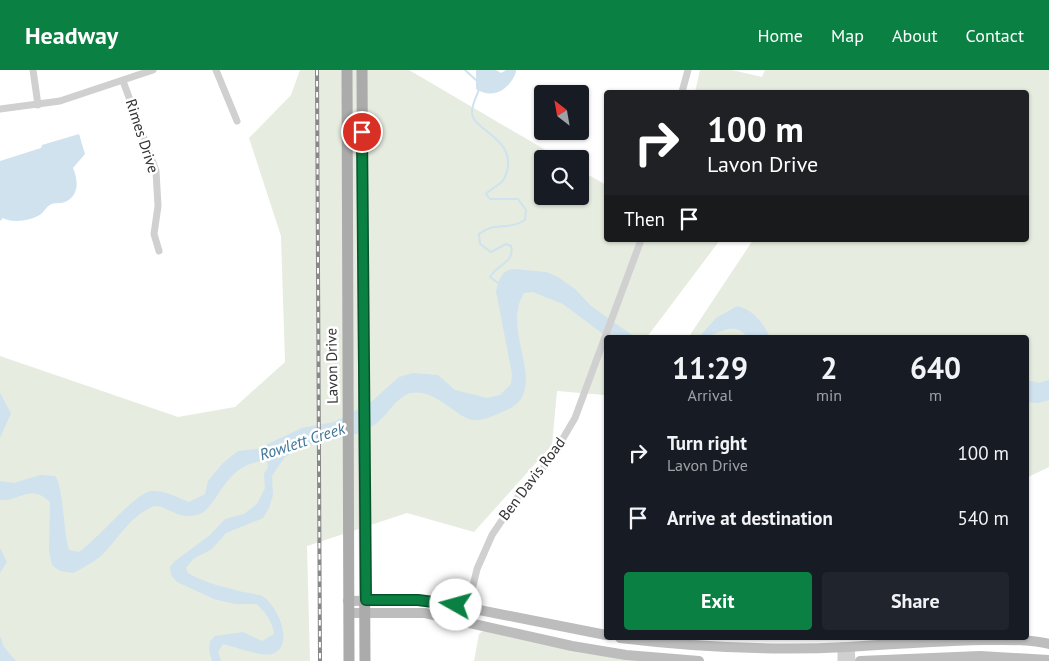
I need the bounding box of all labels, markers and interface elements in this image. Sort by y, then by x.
text: Headway [25,20,118,51]
text: Home [757,24,803,47]
text: Map [831,24,864,47]
text: About [892,24,938,47]
text: Contact [966,24,1024,47]
north arrow [534,85,589,140]
map controls [534,85,589,205]
street label: Rimes Drive [122,96,163,175]
text: 100 m [707,106,804,152]
icon: right [624,110,689,175]
pin [341,111,383,153]
icon: arrive [348,118,376,146]
button: search [534,150,589,205]
text: Lavon Drive [707,150,818,178]
icon: arrive [675,205,703,233]
text: Then [624,207,665,231]
street label: Lavon Drive [321,328,342,404]
text: 11:29 [672,348,748,387]
text: 2 [821,348,838,387]
text: 640 [910,348,961,387]
text: Arrival [688,385,732,405]
text: min [816,385,842,405]
text: m [929,385,942,405]
water label: Rowlett Creek [257,418,348,464]
text: Turn right [667,431,747,455]
street label: Ben Davis Road [494,433,569,524]
icon: right [624,439,652,467]
text: 100 m [957,441,1009,465]
text: Lavon Drive [667,455,748,475]
icon: arrive [624,504,652,532]
text: Arrive at destination [667,506,833,530]
text: 540 m [957,506,1009,530]
button: Exit [624,572,812,630]
button: Share [822,572,1009,630]
position arrow [429,578,481,630]

